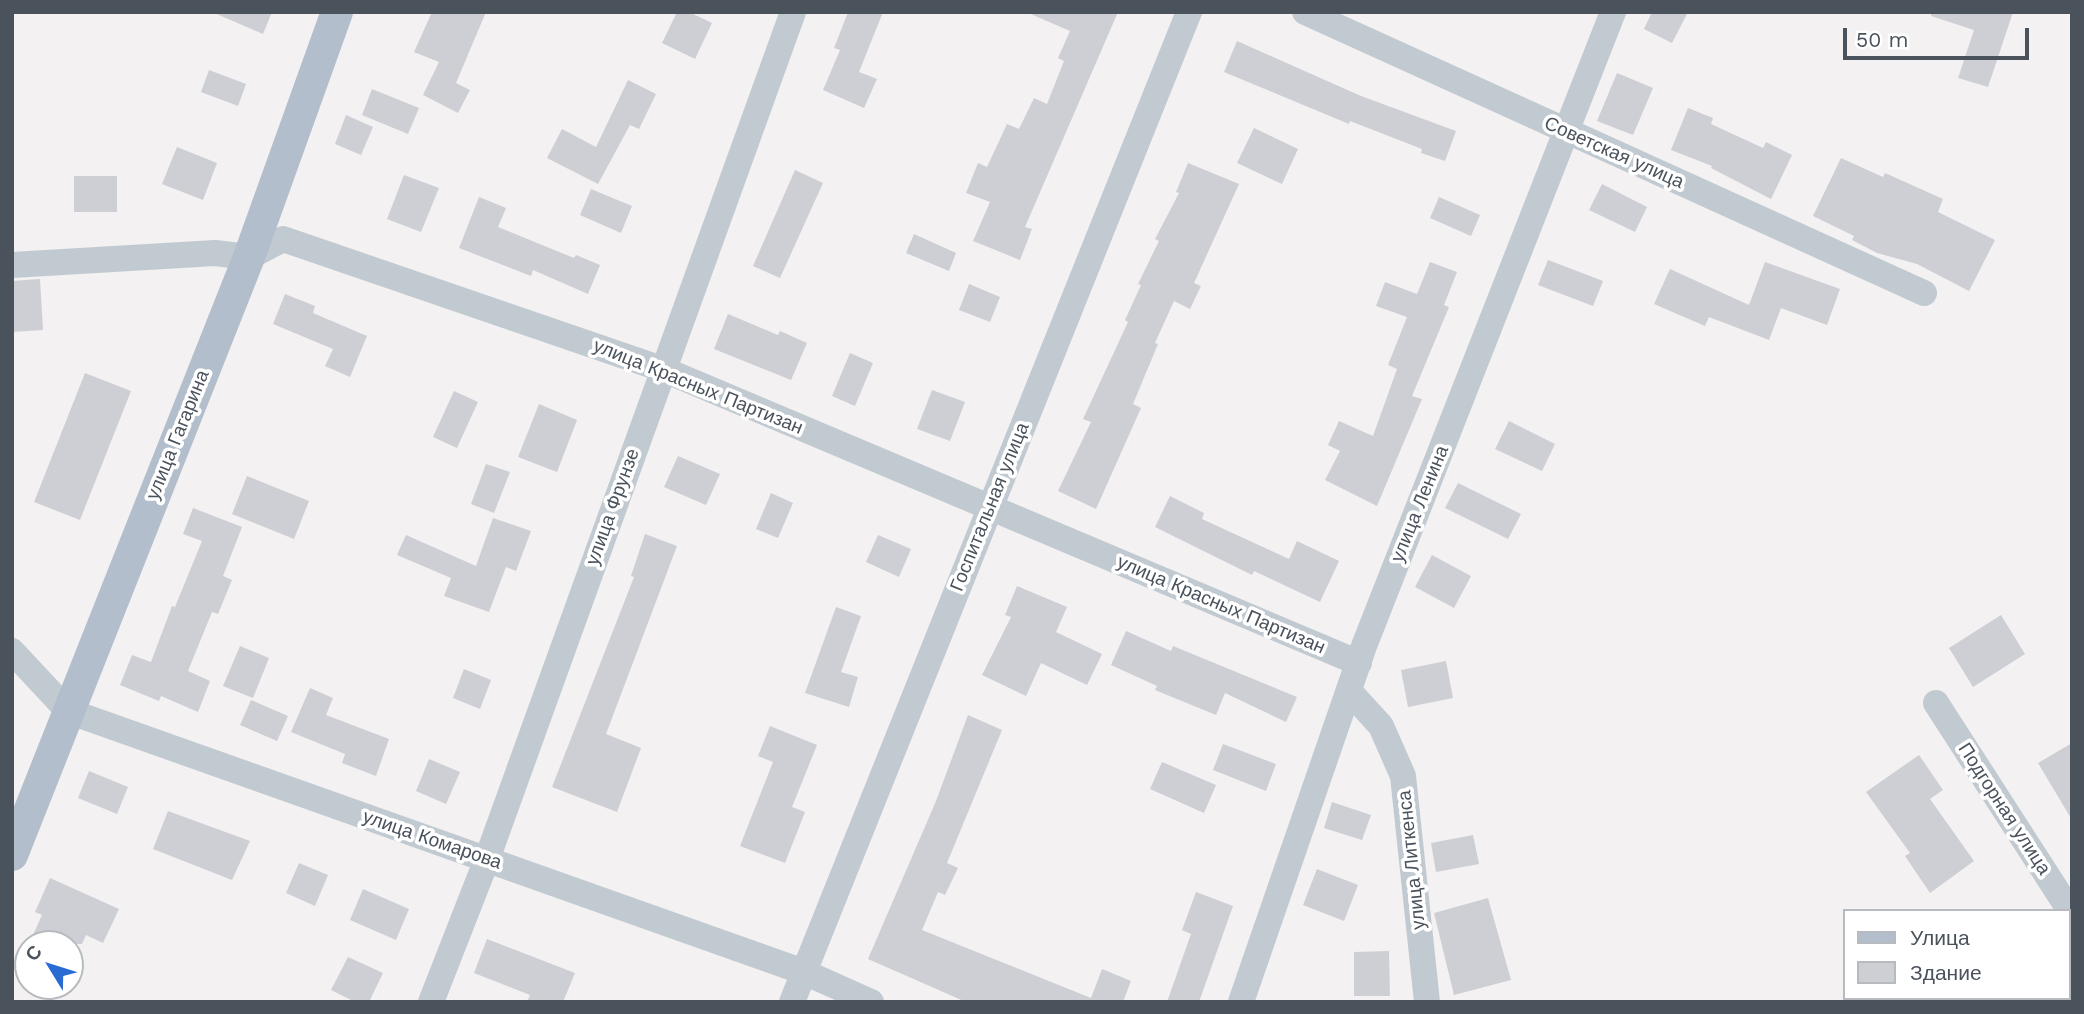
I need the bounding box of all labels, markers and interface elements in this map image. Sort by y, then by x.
scale bar [1846,14,2032,58]
text: 50 m [1856,27,1908,52]
street label: Советская улица [1541,112,1687,194]
street label: улица Красных Партизан [590,334,806,440]
street label: улица Гагарина [142,367,214,503]
street label: Госпитальная улица [946,419,1034,595]
street label: улица Ленина [1386,442,1454,566]
street label: улица Фрунзе [581,446,645,568]
street label: улица Красных Партизан [1113,551,1329,659]
street label: Подгорная улица [1953,739,2055,879]
street label: улица Литкенса [1393,789,1431,931]
street label: улица Комарова [359,806,505,874]
legend [1842,909,2070,1000]
text: Улица [1910,925,1970,950]
north arrow [14,930,84,1000]
text: С [20,941,47,965]
text: Здание [1910,960,1982,985]

